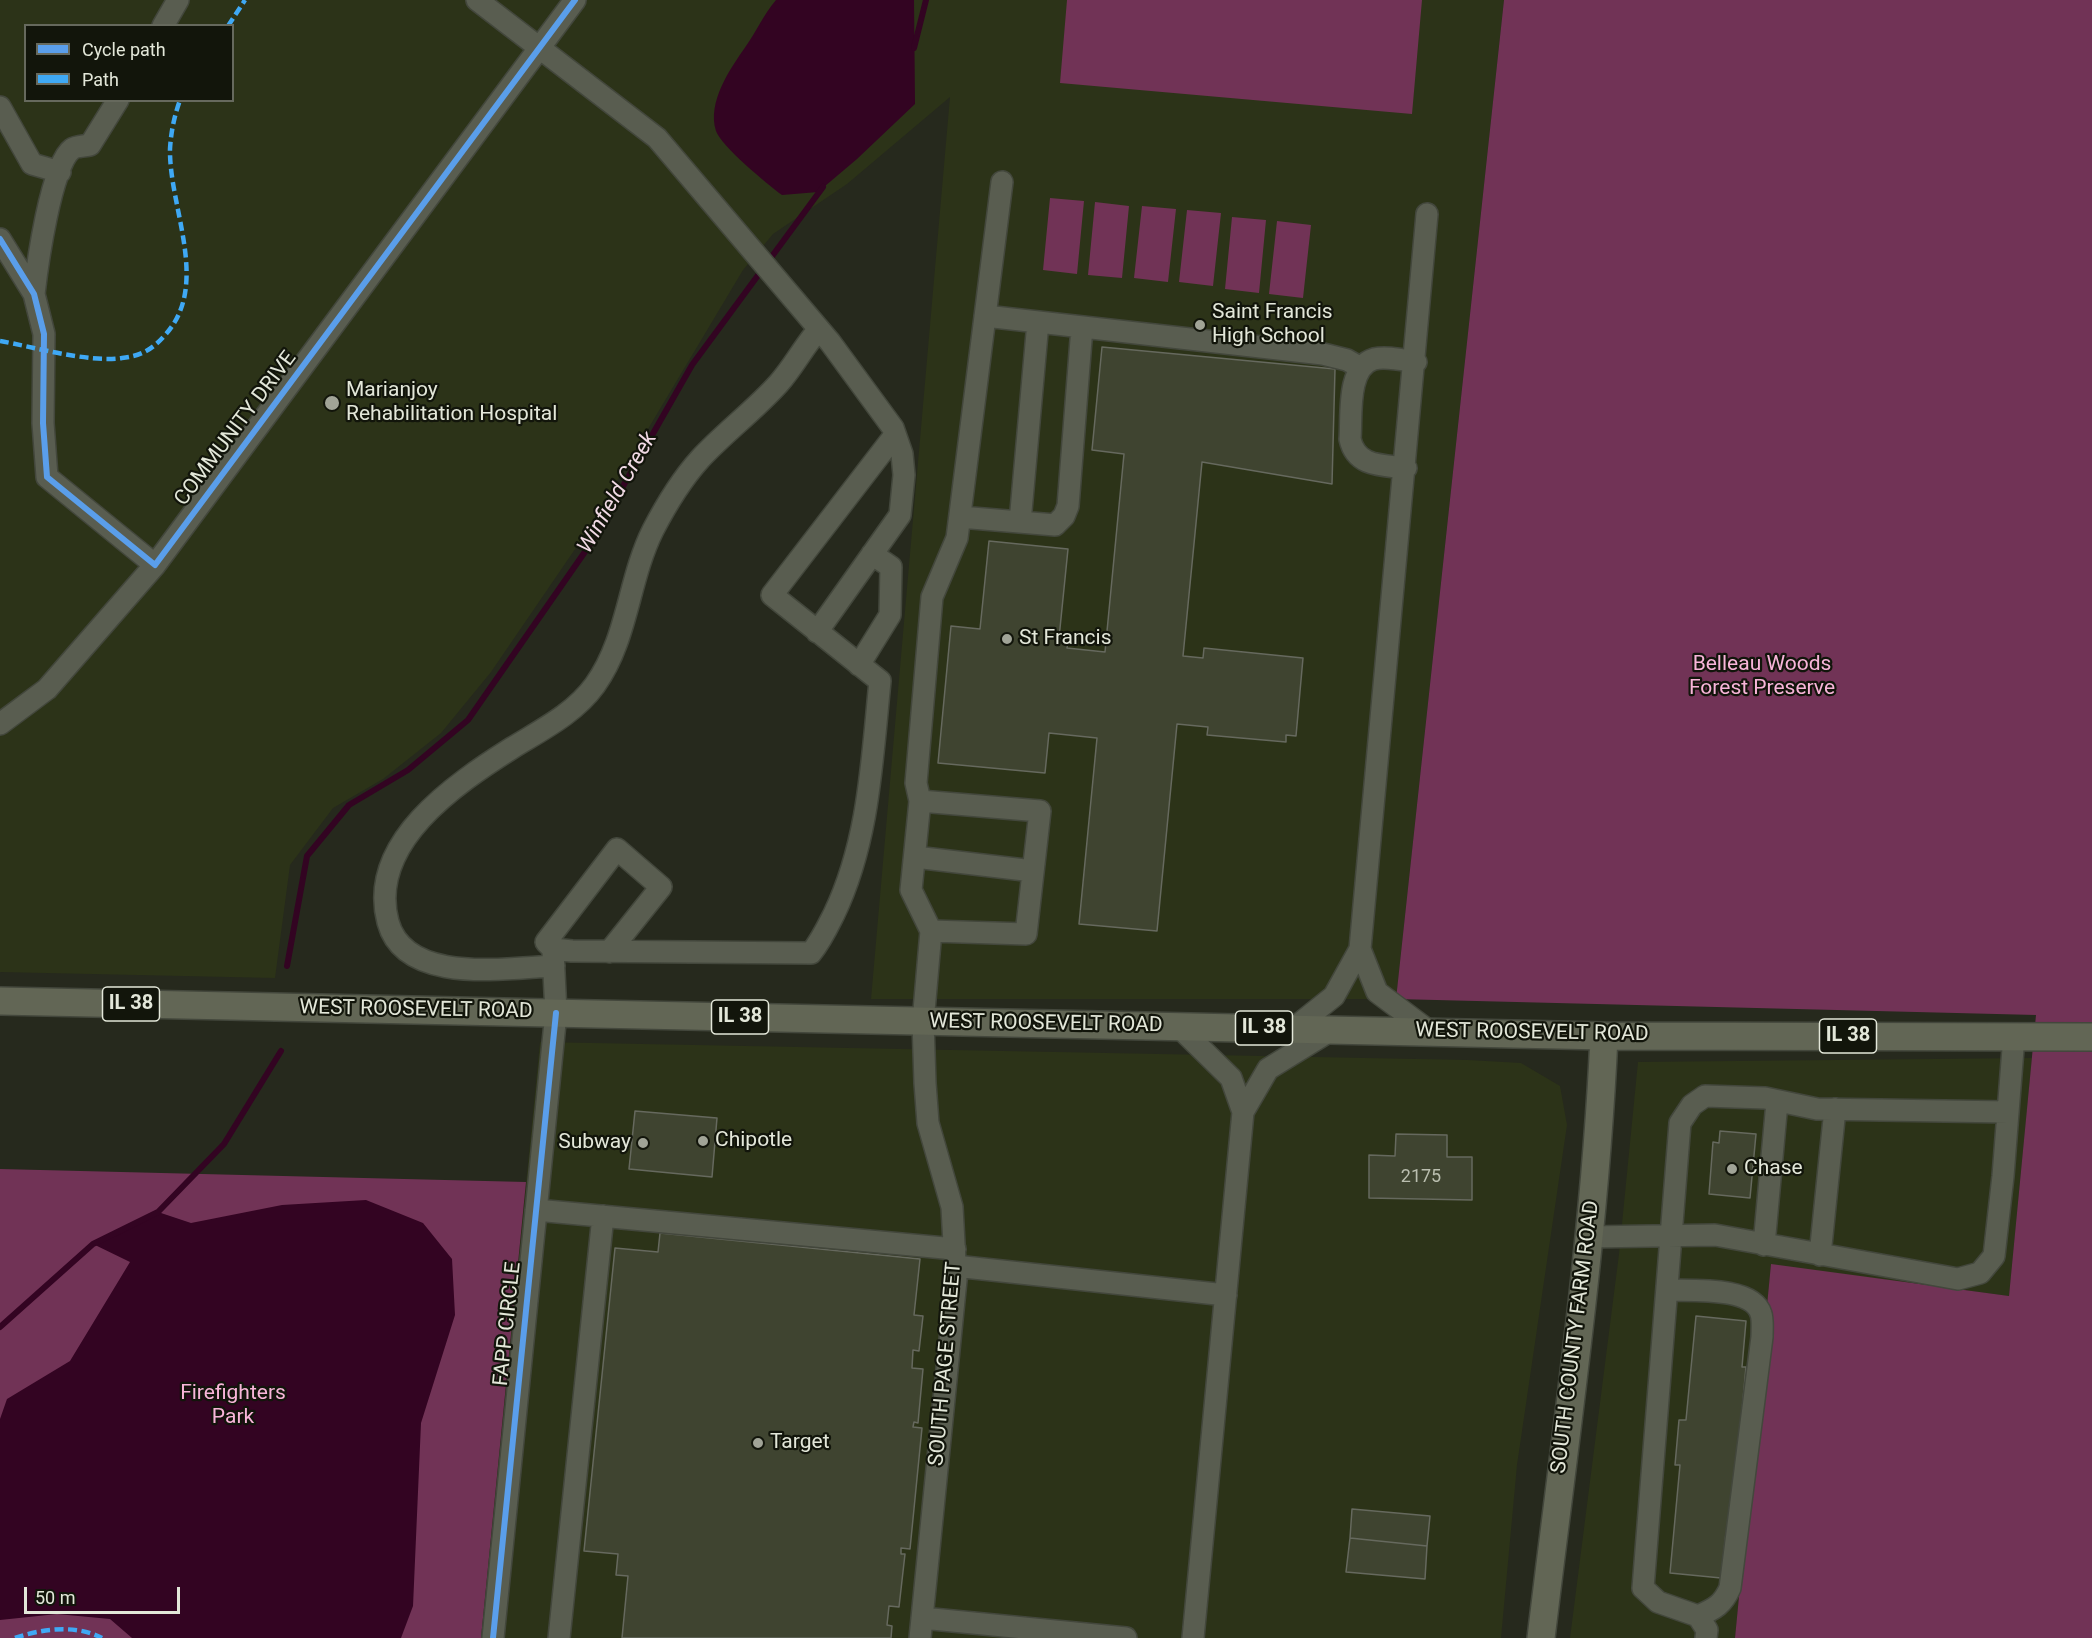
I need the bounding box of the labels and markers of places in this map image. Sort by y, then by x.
place label: Saint Francis High School [1212,300,1333,350]
marker: Saint Francis High School [1193,318,1207,332]
place label: Marianjoy Rehabilitation Hospital [346,378,557,428]
marker: Marianjoy Rehabilitation Hospital [323,394,341,412]
place label: St Francis [1019,626,1112,652]
marker: St Francis [1000,632,1014,646]
place label: Chipotle [715,1128,792,1154]
place label: Subway [558,1130,631,1156]
marker: Chipotle [696,1134,710,1148]
marker: Subway [636,1136,650,1150]
place label: Chase [1744,1156,1803,1182]
marker: Chase [1725,1162,1739,1176]
place label: Target [770,1430,830,1456]
marker: Target [751,1436,765,1450]

